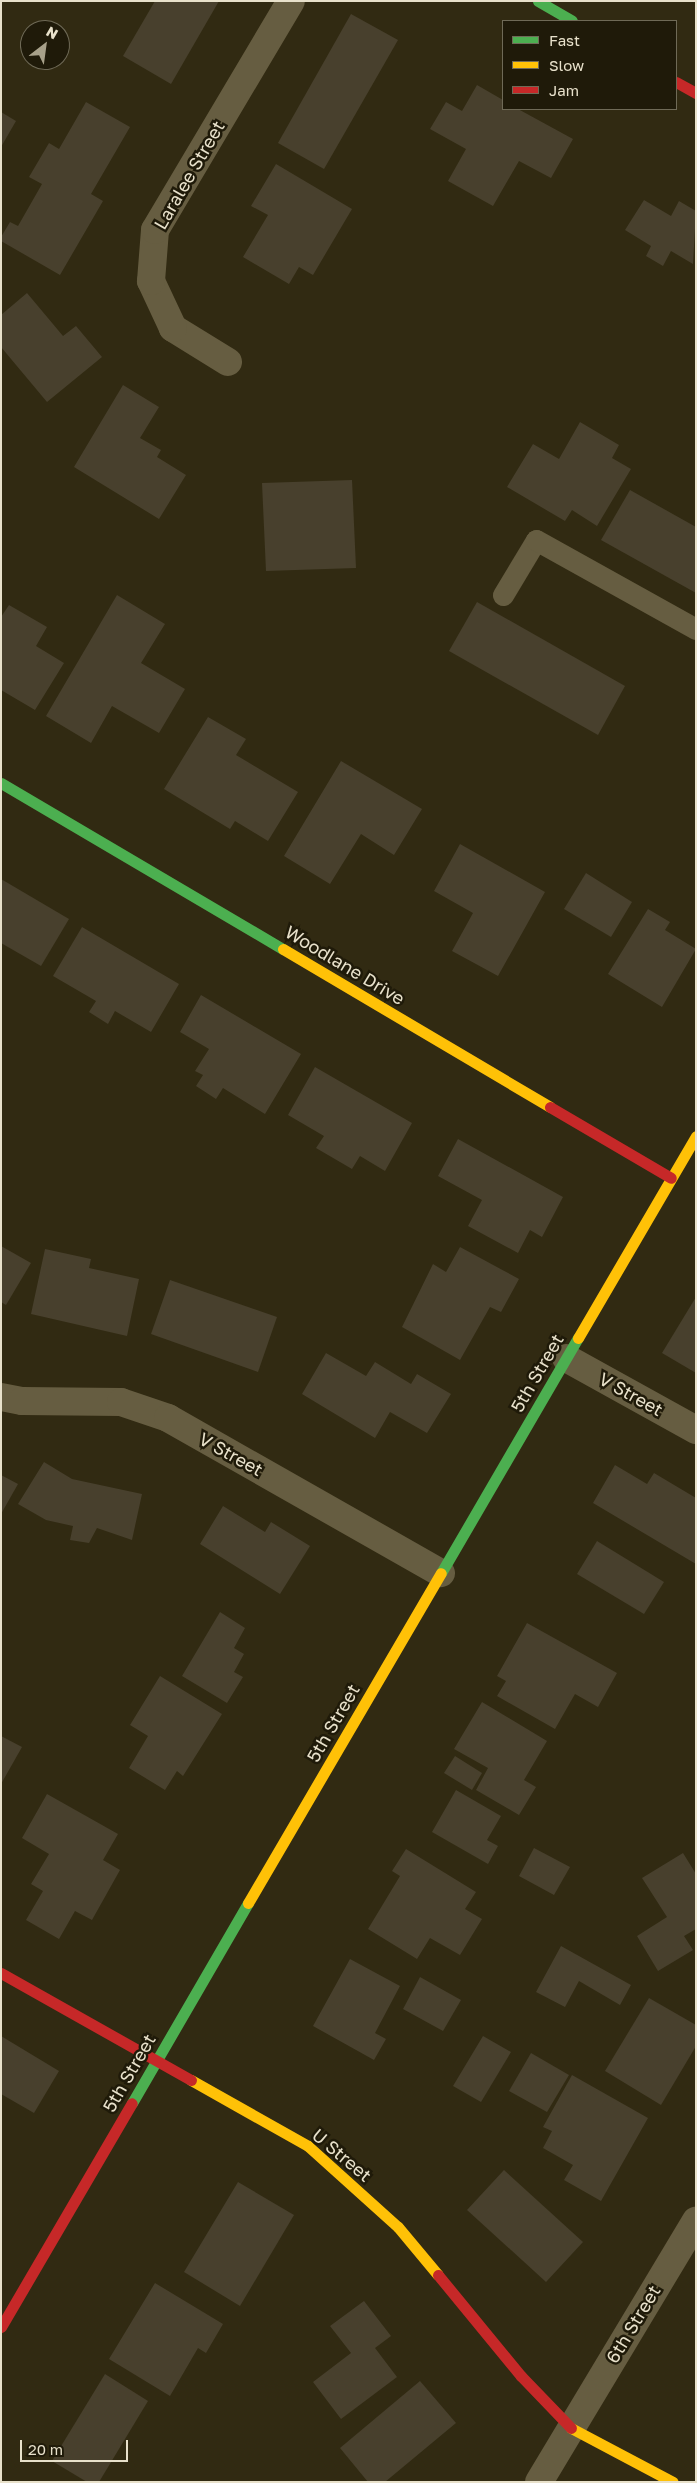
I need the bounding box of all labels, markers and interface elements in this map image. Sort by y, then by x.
north arrow [20,20,70,70]
legend [502,20,677,110]
text: N [43,22,61,42]
text: Fast [549,31,580,49]
text: Slow [549,56,584,74]
text: Jam [549,81,579,99]
street label: Laralee Street [149,117,229,233]
street label: Woodlane Drive [281,921,409,1009]
street label: 5th Street [506,1330,568,1416]
street label: V Street [595,1368,667,1420]
street label: V Street [195,1428,267,1480]
street label: 5th Street [302,1680,364,1766]
street label: 5th Street [98,2030,160,2116]
street label: U Street [308,2124,376,2186]
street label: 6th Street [601,2281,665,2367]
scale bar [22,2430,130,2462]
text: 20 m [28,2440,63,2458]

